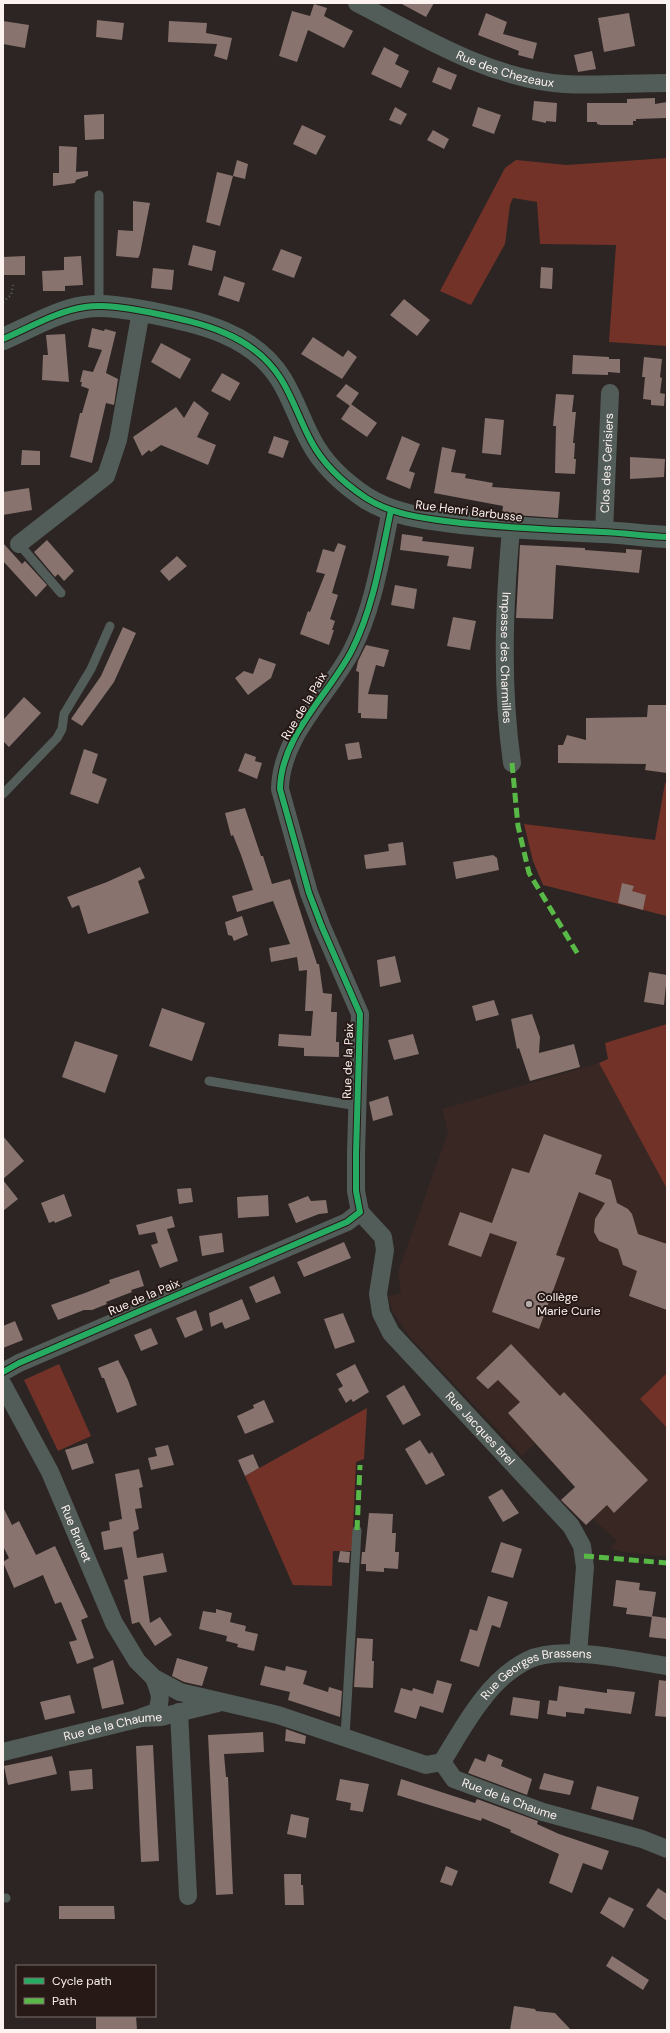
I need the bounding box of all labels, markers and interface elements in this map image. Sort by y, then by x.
street label: Rue des Chezeaux [454,47,555,91]
street label: Clos des Cerisiers [597,413,617,513]
street label: Rue Henri Barbusse [414,496,524,526]
street label: Impasse des Charmilles [497,592,516,724]
street label: Rue de la Paix [278,669,330,743]
street label: Rue de la Paix [339,1023,357,1099]
street label: Rue de la Paix [106,1275,182,1319]
place label: Collège Marie Curie [537,1289,601,1319]
marker: Collège Marie Curie [524,1299,534,1309]
street label: Rue Jacques Brel [442,1388,518,1469]
street label: Rue Brunet [57,1503,96,1565]
street label: Rue Georges Brassens [477,1645,592,1703]
street label: Rue de la Chaume [62,1709,163,1745]
street label: Rue de la Chaume [460,1775,559,1824]
legend [16,1965,156,2017]
text: Cycle path [52,1973,112,1989]
text: Path [52,1993,77,2009]

